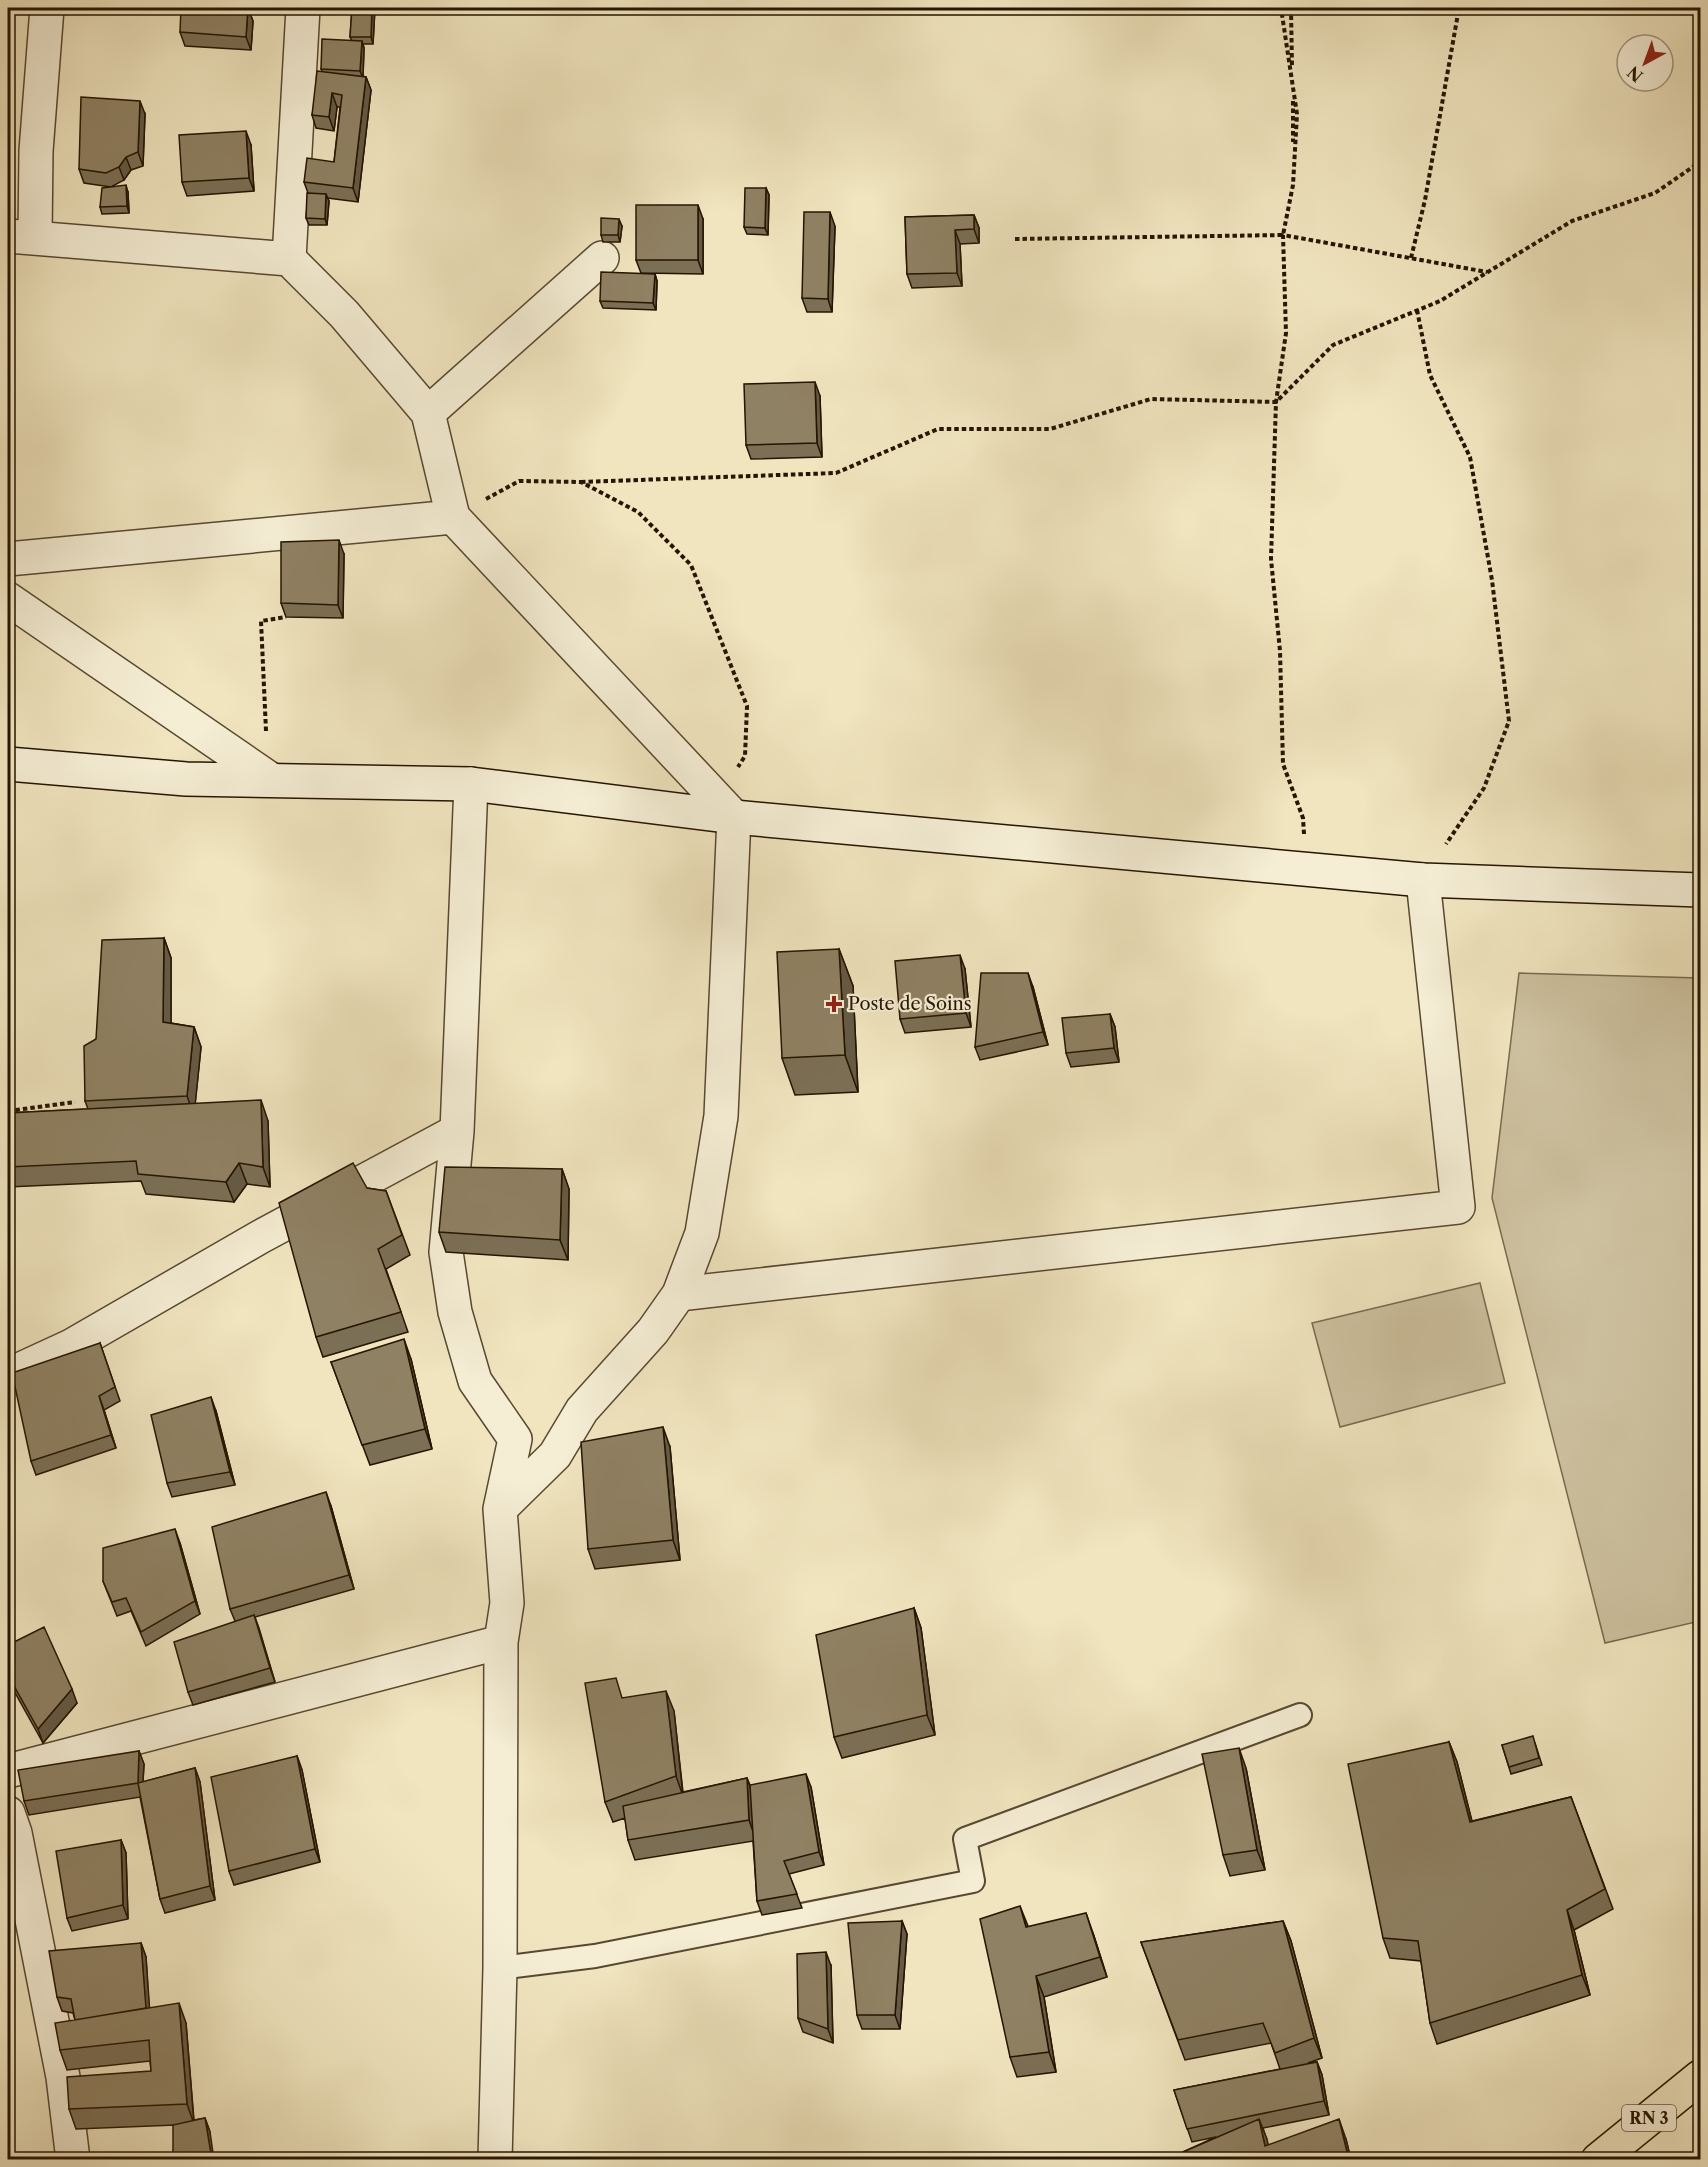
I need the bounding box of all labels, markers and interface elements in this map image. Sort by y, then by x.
north arrow [1615,33,1675,93]
text: N [1623,62,1647,86]
place label: Poste de Soins [848,993,972,1015]
marker: Poste de Soins [825,995,843,1013]
road number: RN 3 [1622,2105,1676,2131]

